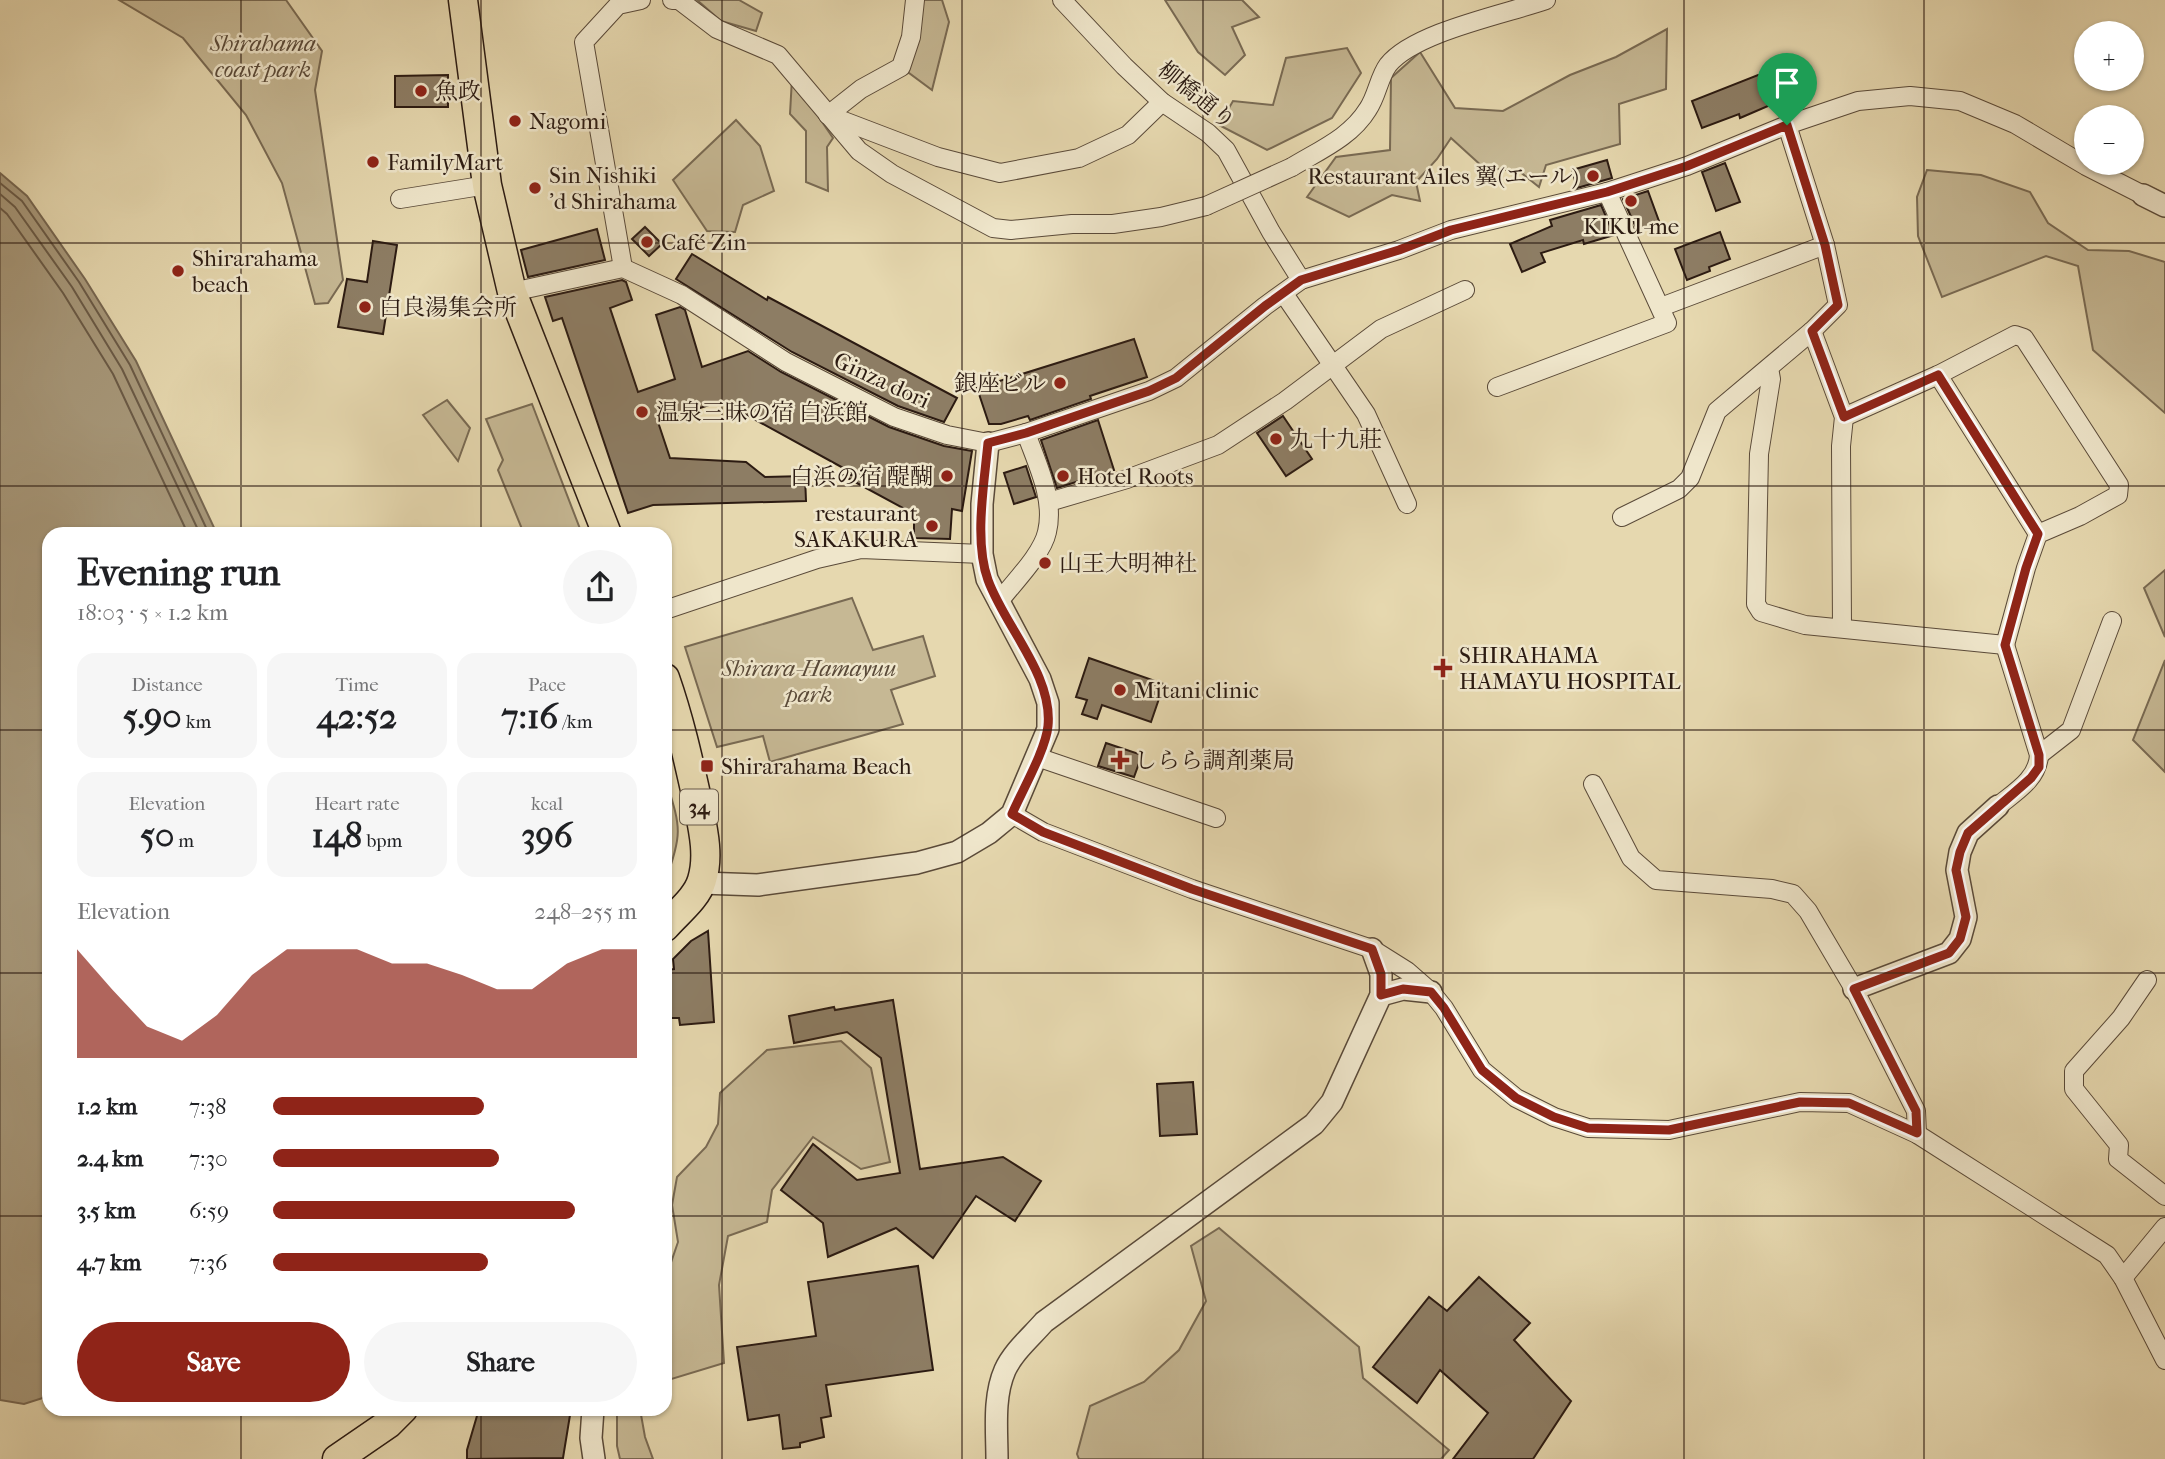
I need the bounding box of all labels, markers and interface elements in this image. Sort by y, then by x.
map controls [2074,21,2144,175]
button: + [2074,21,2144,91]
park label: Shirahama coast park [209,30,316,83]
pin [1757,53,1817,125]
street label: 柳橋通り [1152,56,1241,135]
icon: arrive [1768,64,1806,102]
place label: 魚政 [435,78,481,105]
marker: 魚政 [413,83,429,99]
button: − [2074,105,2144,175]
place label: Nagomi [529,108,606,135]
marker: Nagomi [507,113,523,129]
place label: FamilyMart [387,149,503,176]
marker: FamilyMart [365,154,381,170]
place label: Sin Nishiki 'd Shirahama [549,162,677,215]
place label: Restaurant Ailes 翼(エール) [1307,163,1579,190]
marker: Restaurant Ailes 翼(エール) [1585,168,1601,184]
marker: Sin Nishiki 'd Shirahama [527,180,543,196]
marker: KIKU-me [1623,193,1639,209]
place label: KIKU-me [1583,213,1679,240]
place label: Café Zin [661,229,747,256]
marker: Café Zin [639,234,655,250]
place label: Shirarahama beach [191,245,318,298]
marker: Shirarahama beach [170,263,186,279]
place label: 白良湯集会所 [379,294,517,321]
marker: 白良湯集会所 [357,299,373,315]
street label: Ginza dori [830,346,934,414]
place label: 銀座ビル [954,370,1046,397]
marker: 銀座ビル [1052,375,1068,391]
place label: 温泉三昧の宿 白浜館 [656,399,868,426]
marker: 温泉三昧の宿 白浜館 [634,404,650,420]
place label: 九十九莊 [1290,426,1382,453]
marker: 九十九莊 [1268,431,1284,447]
place label: 白浜の宿 醍醐 [790,463,933,490]
place label: Hotel Roots [1077,463,1194,490]
marker: 白浜の宿 醍醐 [939,468,955,484]
marker: Hotel Roots [1055,468,1071,484]
place label: restaurant SAKAKURA [794,500,919,553]
marker: restaurant SAKAKURA [924,518,940,534]
text: Evening run [77,550,280,595]
button: share [563,550,637,624]
place label: 山王大明神社 [1059,550,1197,577]
marker: 山王大明神社 [1037,555,1053,571]
text: 18:03 · 5 × 1.2 km [77,599,228,626]
place label: SHIRAHAMA HAMAYU HOSPITAL [1459,642,1681,695]
park label: Shirara-Hamayuu park [721,655,896,708]
marker: SHIRAHAMA HAMAYU HOSPITAL [1433,658,1453,678]
text: Distance [131,674,203,696]
text: Time [335,674,379,696]
text: Pace [528,674,566,696]
place label: Mitani clinic [1134,677,1259,704]
marker: Mitani clinic [1112,682,1128,698]
text: 5.90 [123,696,182,737]
text: 42:52 [317,696,397,737]
text: 7:16 [502,696,558,737]
text: km [182,711,211,733]
text: /km [558,711,592,733]
place label: しらら調剤薬局 [1134,747,1295,774]
marker: しらら調剤薬局 [1112,752,1128,768]
place label: Shirarahama Beach [721,753,912,780]
marker: Shirarahama Beach [699,758,715,774]
road number: 34 [680,790,718,824]
text: Elevation [129,793,205,815]
text: Heart rate [314,793,400,815]
text: kcal [531,793,563,815]
text: 50 [140,815,174,856]
text: 148 [312,815,362,856]
text: 396 [521,815,573,856]
text: m [174,830,194,852]
text: bpm [362,830,402,852]
text: Elevation [77,898,170,925]
text: 248–255 m [534,898,637,925]
text: 1.2 km [77,1093,137,1120]
text: 7:38 [189,1093,227,1120]
text: 2.4 km [77,1145,143,1172]
text: 7:30 [189,1145,228,1172]
text: 3.5 km [77,1197,136,1224]
text: 6:59 [189,1197,229,1224]
text: 4.7 km [77,1249,141,1276]
text: 7:36 [189,1249,228,1276]
button: Save [77,1322,350,1402]
button: Share [364,1322,637,1402]

